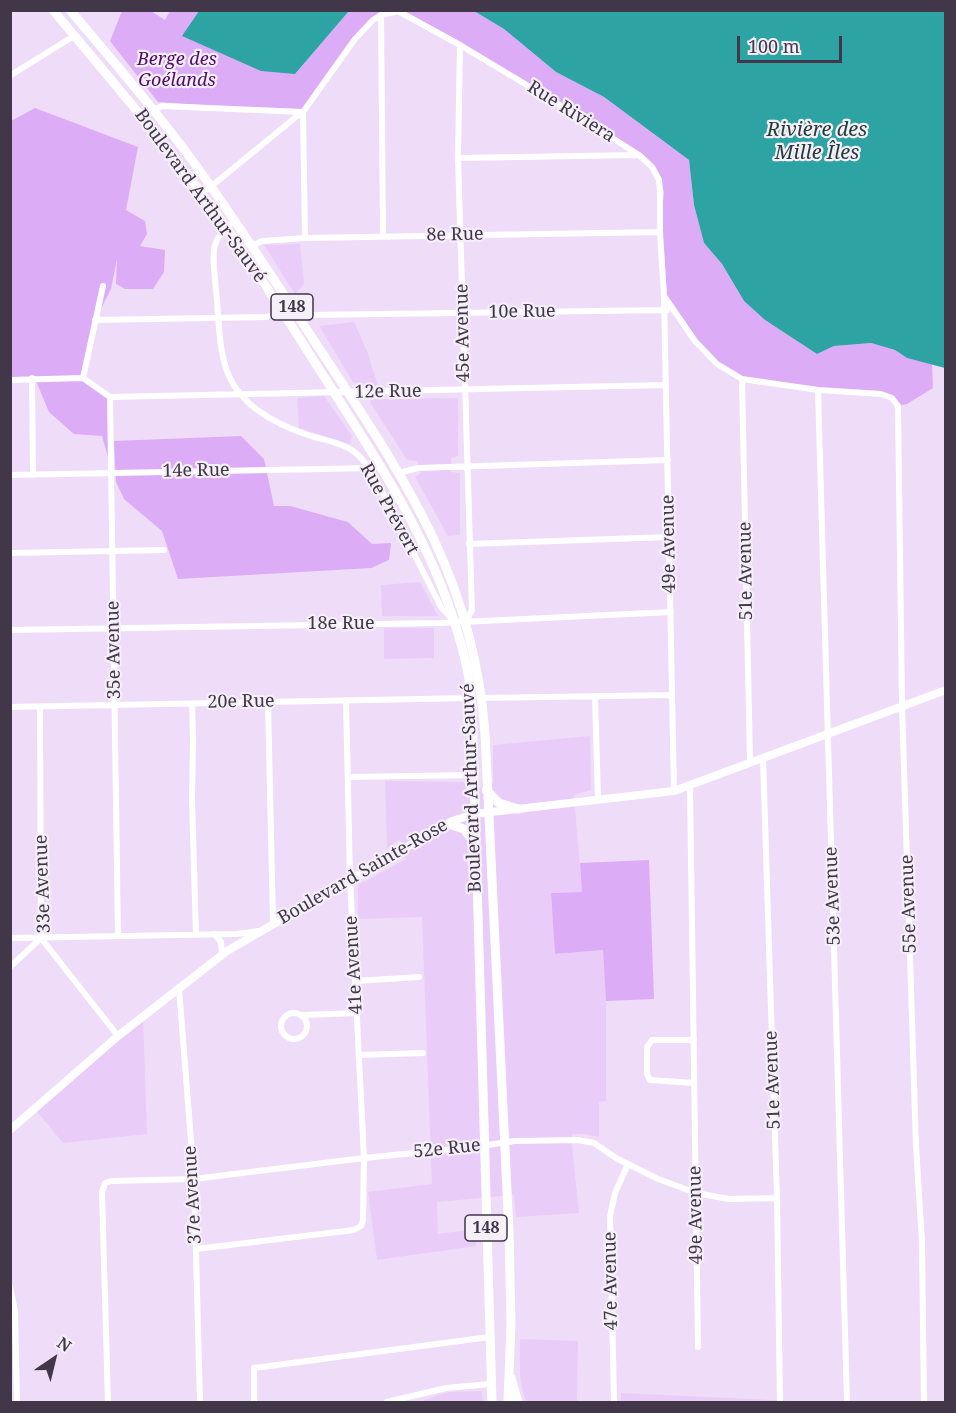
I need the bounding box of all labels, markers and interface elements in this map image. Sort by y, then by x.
scale bar [740,24,845,62]
text: 100 m [748,34,800,58]
park label: Berge des Goélands [137,49,217,92]
street label: Rue Riviera [523,77,619,147]
street label: Boulevard Arthur-Sauvé [130,105,270,287]
water label: Rivière des Mille Îles [767,118,867,165]
street label: 8e Rue [426,224,484,246]
street label: 45e Avenue [451,283,475,383]
road number: 148 [271,294,313,320]
street label: 10e Rue [488,301,556,323]
street label: 12e Rue [354,381,422,403]
street label: Rue Prévert [355,459,423,559]
street label: 14e Rue [162,460,230,482]
street label: 49e Avenue [657,494,681,594]
street label: 51e Avenue [734,521,758,621]
street label: 35e Avenue [102,600,126,700]
street label: 18e Rue [307,613,375,635]
street label: Boulevard Arthur-Sauvé [458,683,486,893]
street label: 20e Rue [207,691,275,713]
street label: Boulevard Sainte-Rose [274,815,452,929]
street label: 33e Avenue [30,834,56,934]
street label: 53e Avenue [820,846,846,946]
street label: 55e Avenue [896,854,922,954]
street label: 41e Avenue [341,915,367,1015]
street label: 51e Avenue [760,1030,786,1130]
street label: 52e Rue [412,1135,482,1163]
street label: 37e Avenue [180,1145,206,1245]
street label: 49e Avenue [684,1165,708,1265]
road number: 148 [465,1215,507,1241]
street label: 47e Avenue [599,1231,623,1331]
north arrow [24,1329,84,1389]
text: N [53,1332,76,1357]

